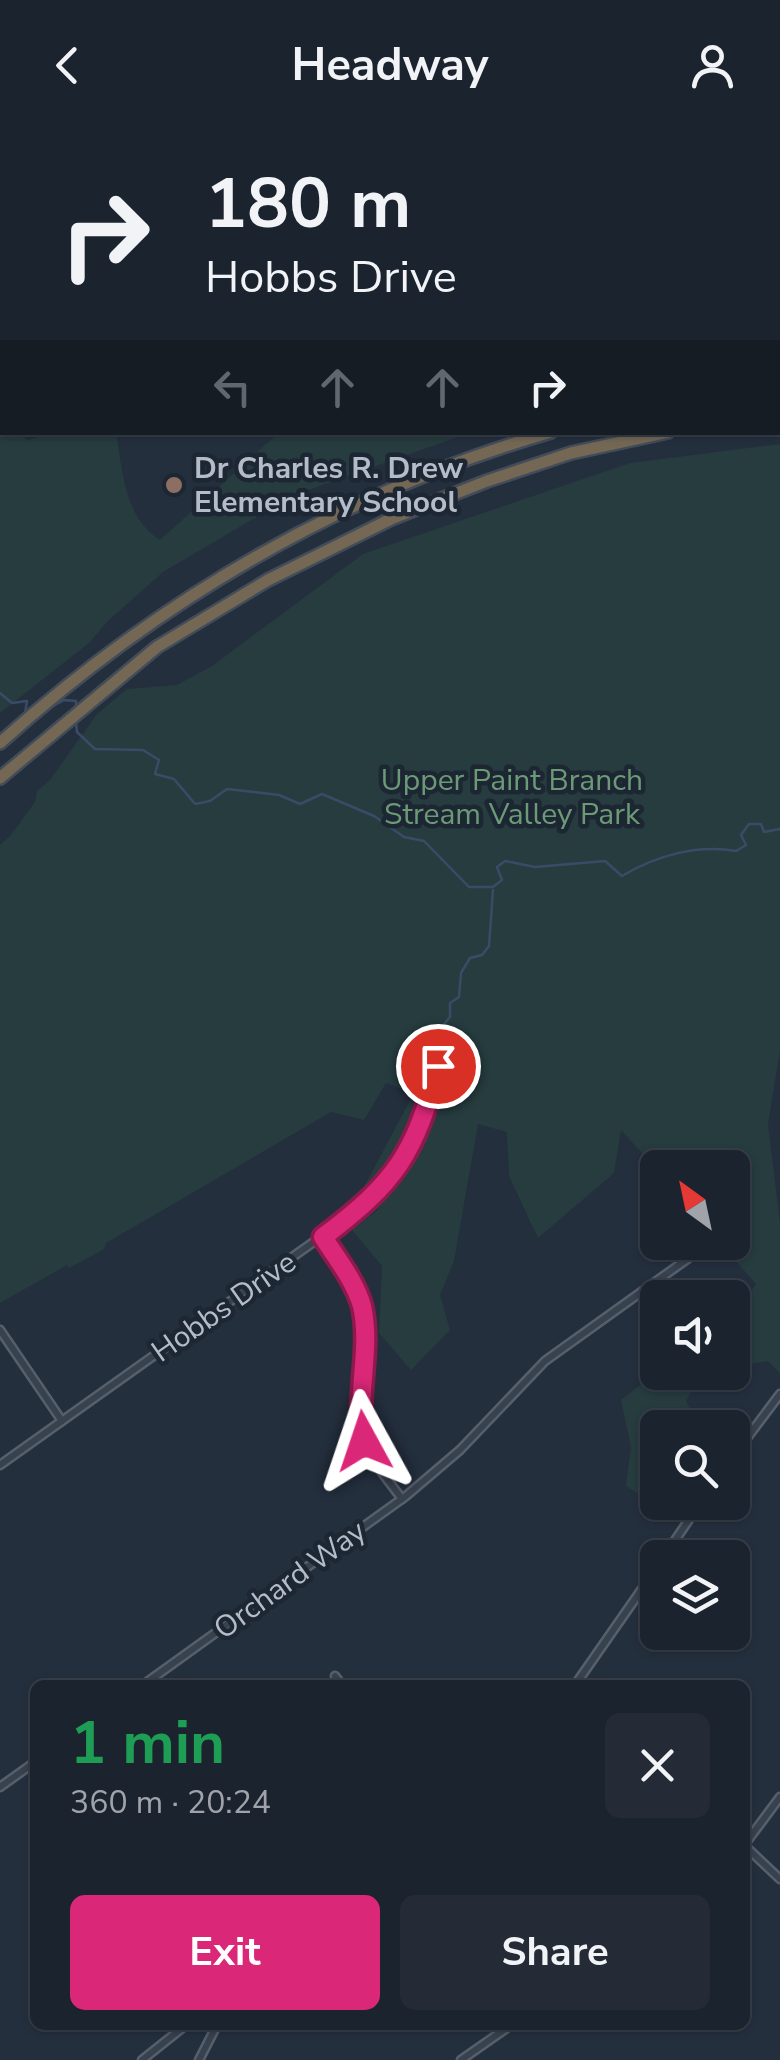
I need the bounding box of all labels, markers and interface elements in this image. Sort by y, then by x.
text: Headway [292,35,488,96]
icon: back [40,38,95,93]
icon: person [685,38,740,93]
text: 180 m [205,156,411,252]
icon: right [40,170,170,300]
text: Hobbs Drive [205,247,457,308]
icon: left [205,360,260,415]
icon: ahead [310,360,365,415]
icon: ahead [415,360,470,415]
icon: right [520,360,575,415]
place label: Dr Charles R. Drew Elementary School [194,448,464,523]
marker: Dr Charles R. Drew Elementary School [163,474,185,496]
park label: Upper Paint Branch Stream Valley Park [381,760,643,835]
pin [396,1024,481,1109]
icon: arrive [411,1039,466,1094]
north arrow [640,1150,750,1260]
map controls [640,1150,750,1650]
street label: Hobbs Drive [144,1242,304,1372]
button: sound [640,1280,750,1390]
position arrow [312,1389,416,1493]
button: search [640,1410,750,1520]
street label: Orchard Way [206,1511,375,1649]
button: layers [640,1540,750,1650]
text: 1 min [70,1702,225,1784]
button: close [605,1713,710,1818]
text: 360 m · 20:24 [70,1781,271,1824]
button: Exit [70,1895,380,2010]
button: Share [400,1895,710,2010]

